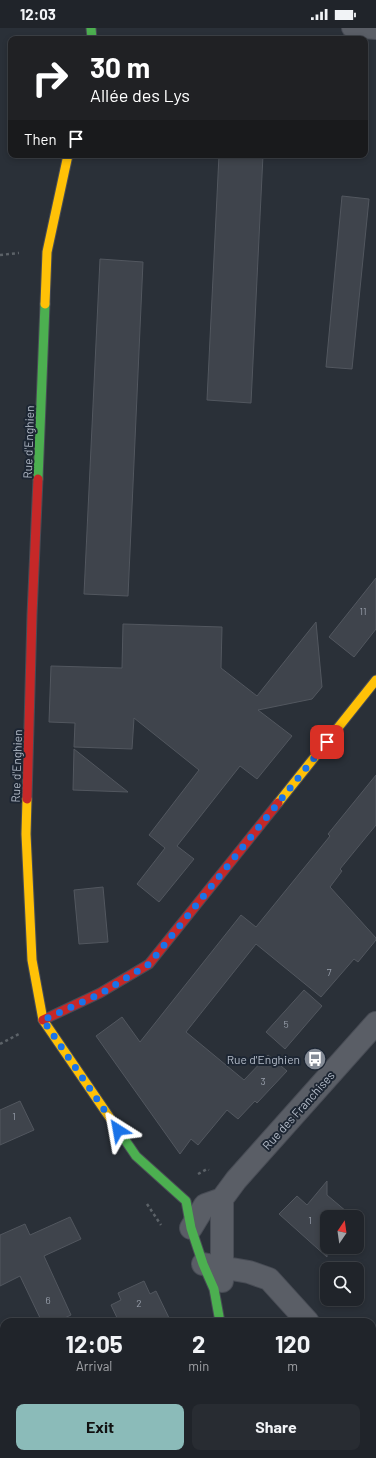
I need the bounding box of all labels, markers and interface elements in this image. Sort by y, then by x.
text: 12:03 [20,5,56,23]
text: 30 m [90,50,150,84]
icon: right [24,52,76,104]
text: Allée des Lys [90,84,190,106]
icon: arrive [65,128,87,150]
text: Then [24,130,57,148]
street label: Rue d'Enghien [20,405,36,479]
house number: 11 [359,605,367,617]
pin [310,725,344,759]
street label: Rue d'Enghien [8,729,24,803]
icon: arrive [316,731,338,753]
house number: 7 [327,966,332,978]
house number: 5 [283,1018,289,1030]
bus stop icon: Rue d'Enghien [302,1046,328,1072]
place label: Rue d'Enghien [227,1052,300,1066]
street label: Rue des Franchises [259,1068,337,1152]
house number: 3 [260,1075,266,1087]
position arrow [97,1109,139,1151]
house number: 1 [12,1110,16,1122]
north arrow [320,1210,364,1254]
map controls [320,1210,364,1306]
house number: 1 [308,1214,312,1226]
button: search [320,1262,364,1306]
house number: 6 [45,1294,51,1306]
house number: 2 [136,1297,142,1309]
text: 12:05 [66,1329,123,1358]
text: 2 [192,1329,206,1358]
text: 120 [275,1329,311,1358]
text: Arrival [76,1358,112,1374]
text: min [188,1358,209,1374]
text: m [287,1358,298,1374]
button: Exit [16,1404,184,1450]
button: Share [192,1404,360,1450]

